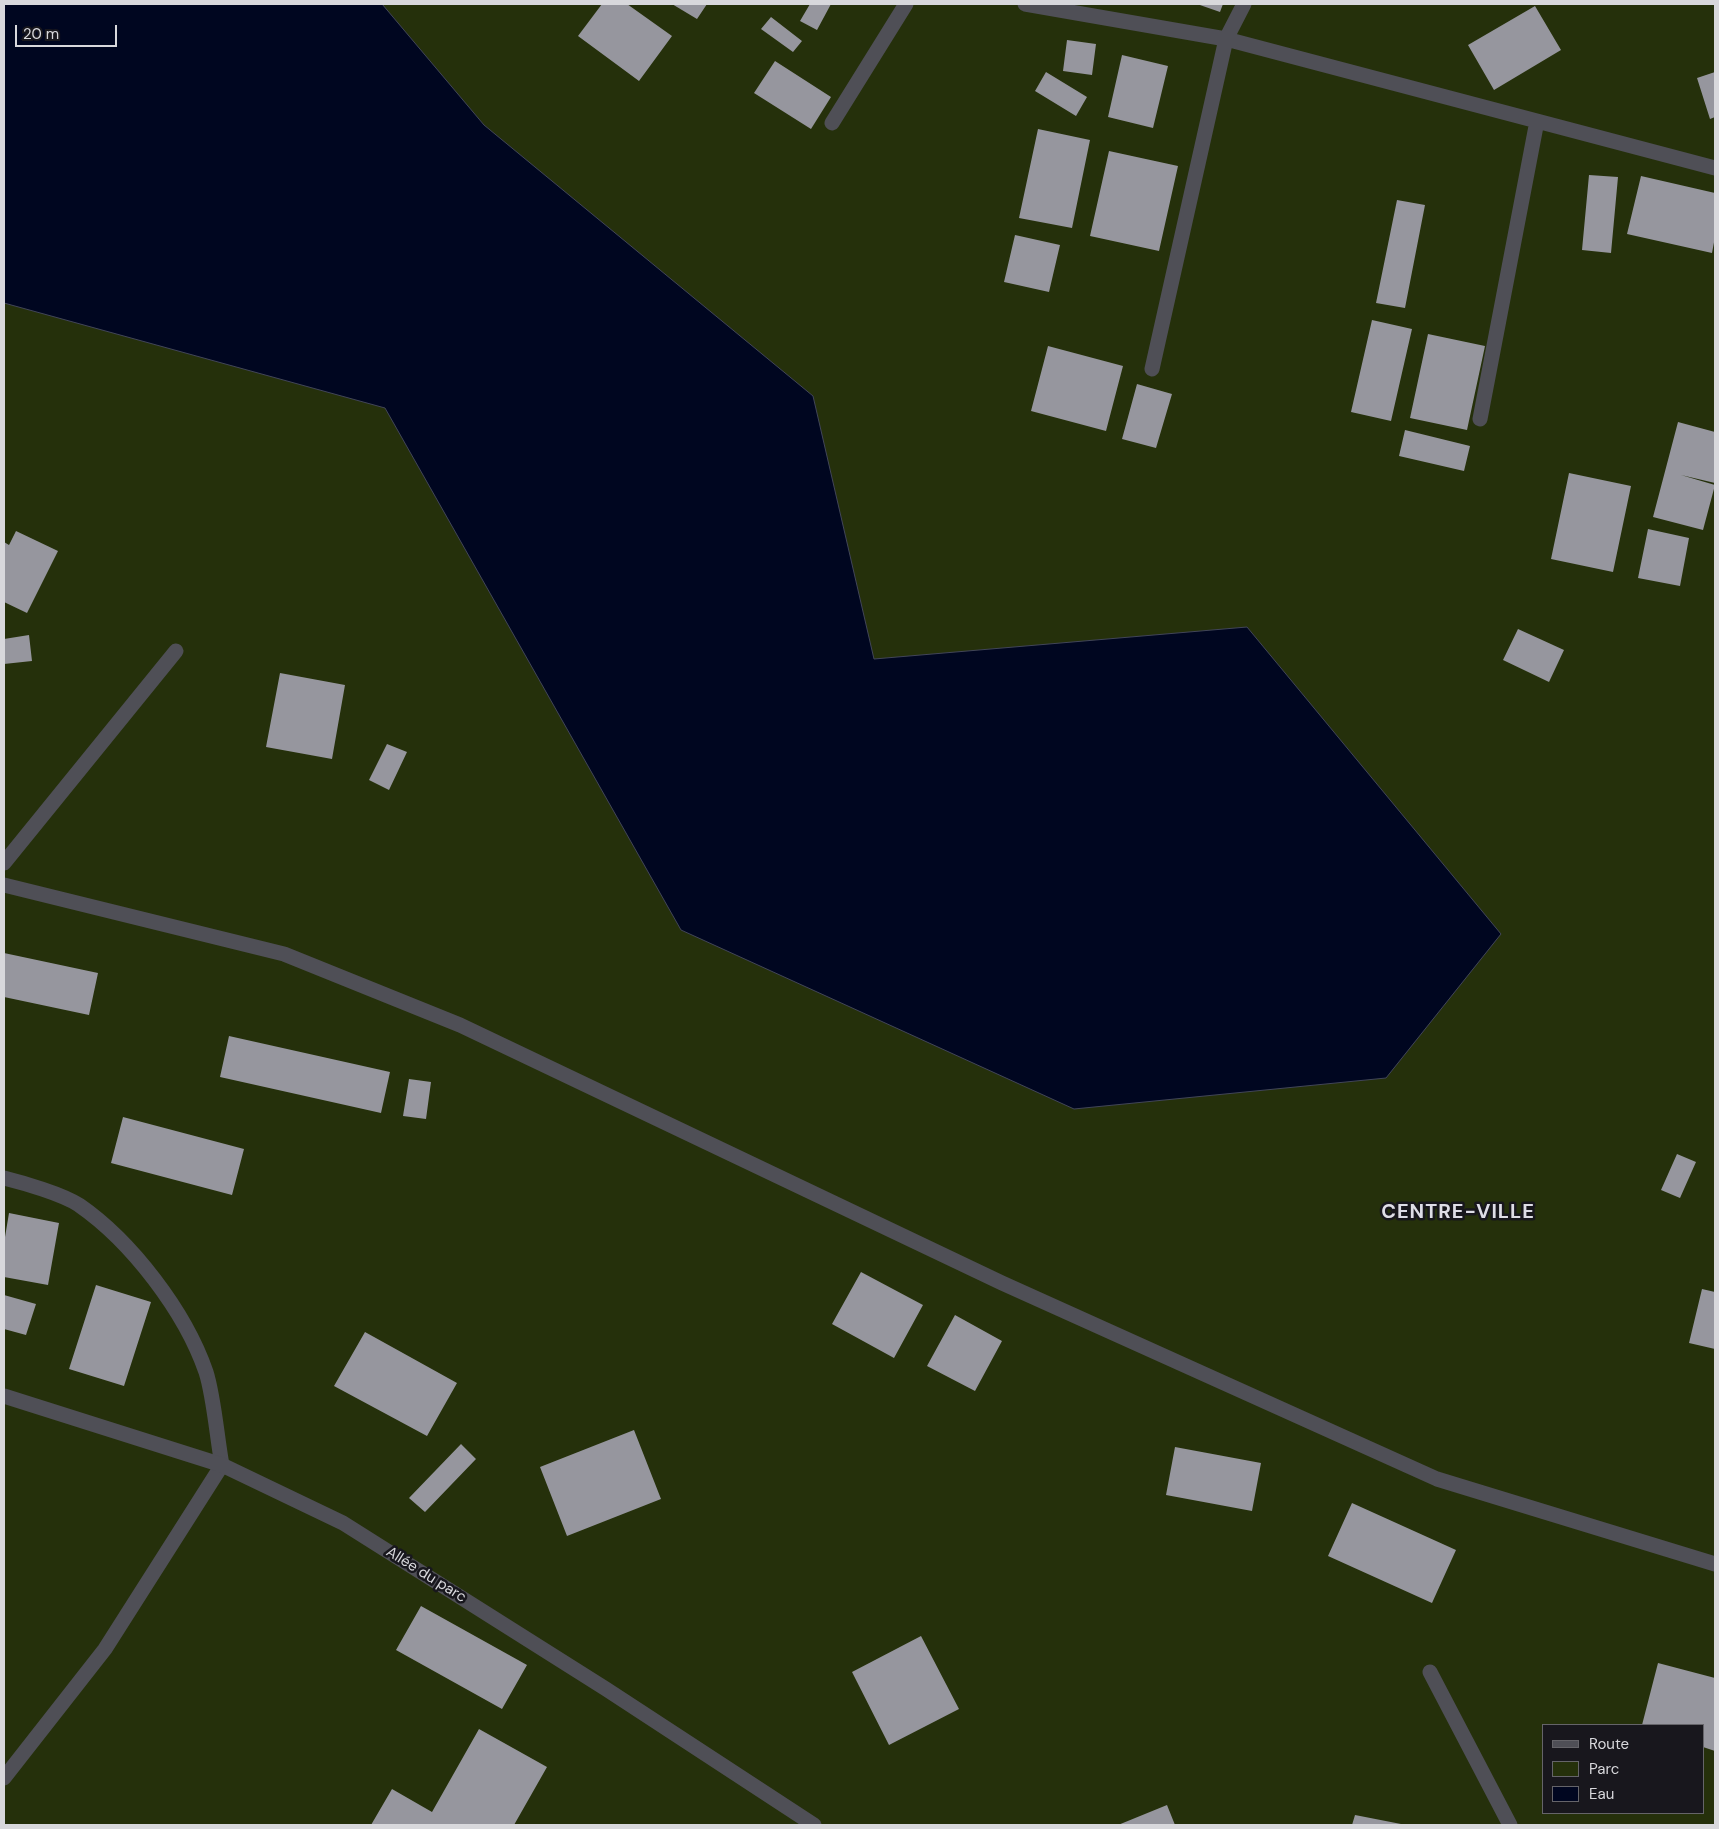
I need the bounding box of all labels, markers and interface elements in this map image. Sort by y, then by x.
scale bar [18,15,120,47]
text: 20 m [23,24,59,44]
district label: CENTRE-VILLE [1380,1201,1536,1225]
street label: Allée du parc [383,1543,469,1607]
legend [1542,1724,1704,1814]
text: Route [1589,1734,1629,1754]
text: Parc [1589,1759,1619,1779]
text: Eau [1589,1784,1614,1804]

